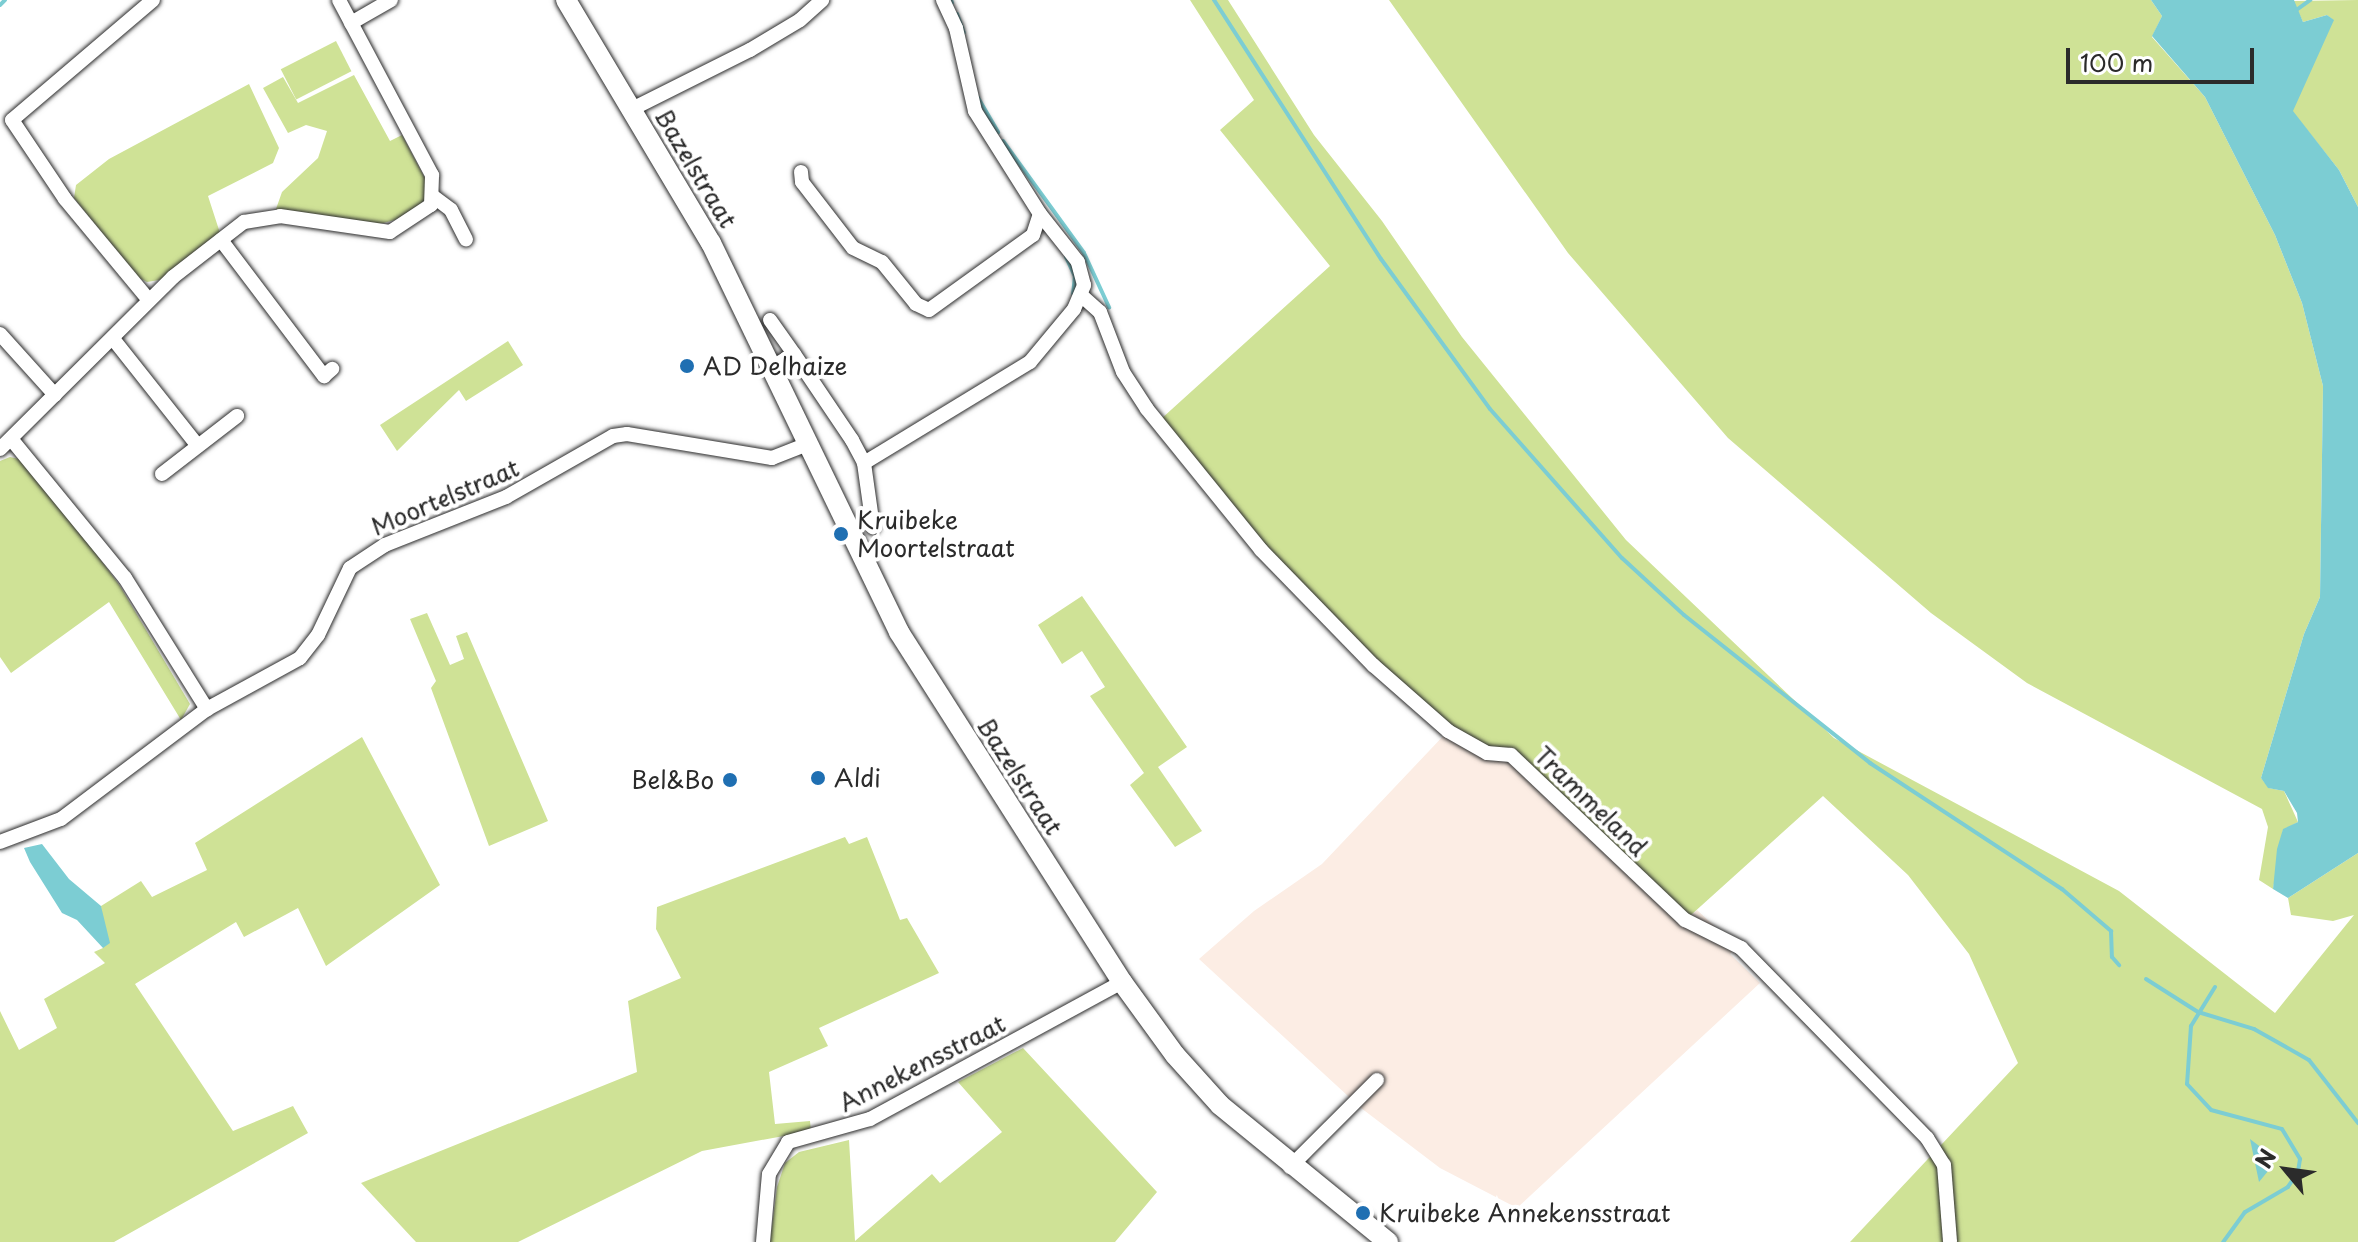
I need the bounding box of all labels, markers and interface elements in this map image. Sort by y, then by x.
scale bar [2070,32,2258,82]
text: 100 m [2080,44,2153,80]
street label: Bazelstraat [649,103,743,233]
place label: AD Delhaize [703,352,847,380]
marker: AD Delhaize [678,357,696,375]
street label: Moortelstraat [367,453,523,541]
place label: Kruibeke Moortelstraat [857,506,1015,562]
marker: Kruibeke Moortelstraat [832,525,850,543]
street label: Bazelstraat [971,712,1069,840]
street label: Trammeland [1529,740,1653,862]
place label: Aldi [834,764,881,792]
place label: Bel&Bo [632,766,714,794]
marker: Aldi [809,769,827,787]
marker: Bel&Bo [721,771,739,789]
street label: Annekensstraat [834,1009,1010,1117]
north arrow [2246,1130,2326,1210]
text: N [2246,1142,2283,1174]
place label: Kruibeke Annekensstraat [1379,1199,1671,1227]
marker: Kruibeke Annekensstraat [1354,1204,1372,1222]

